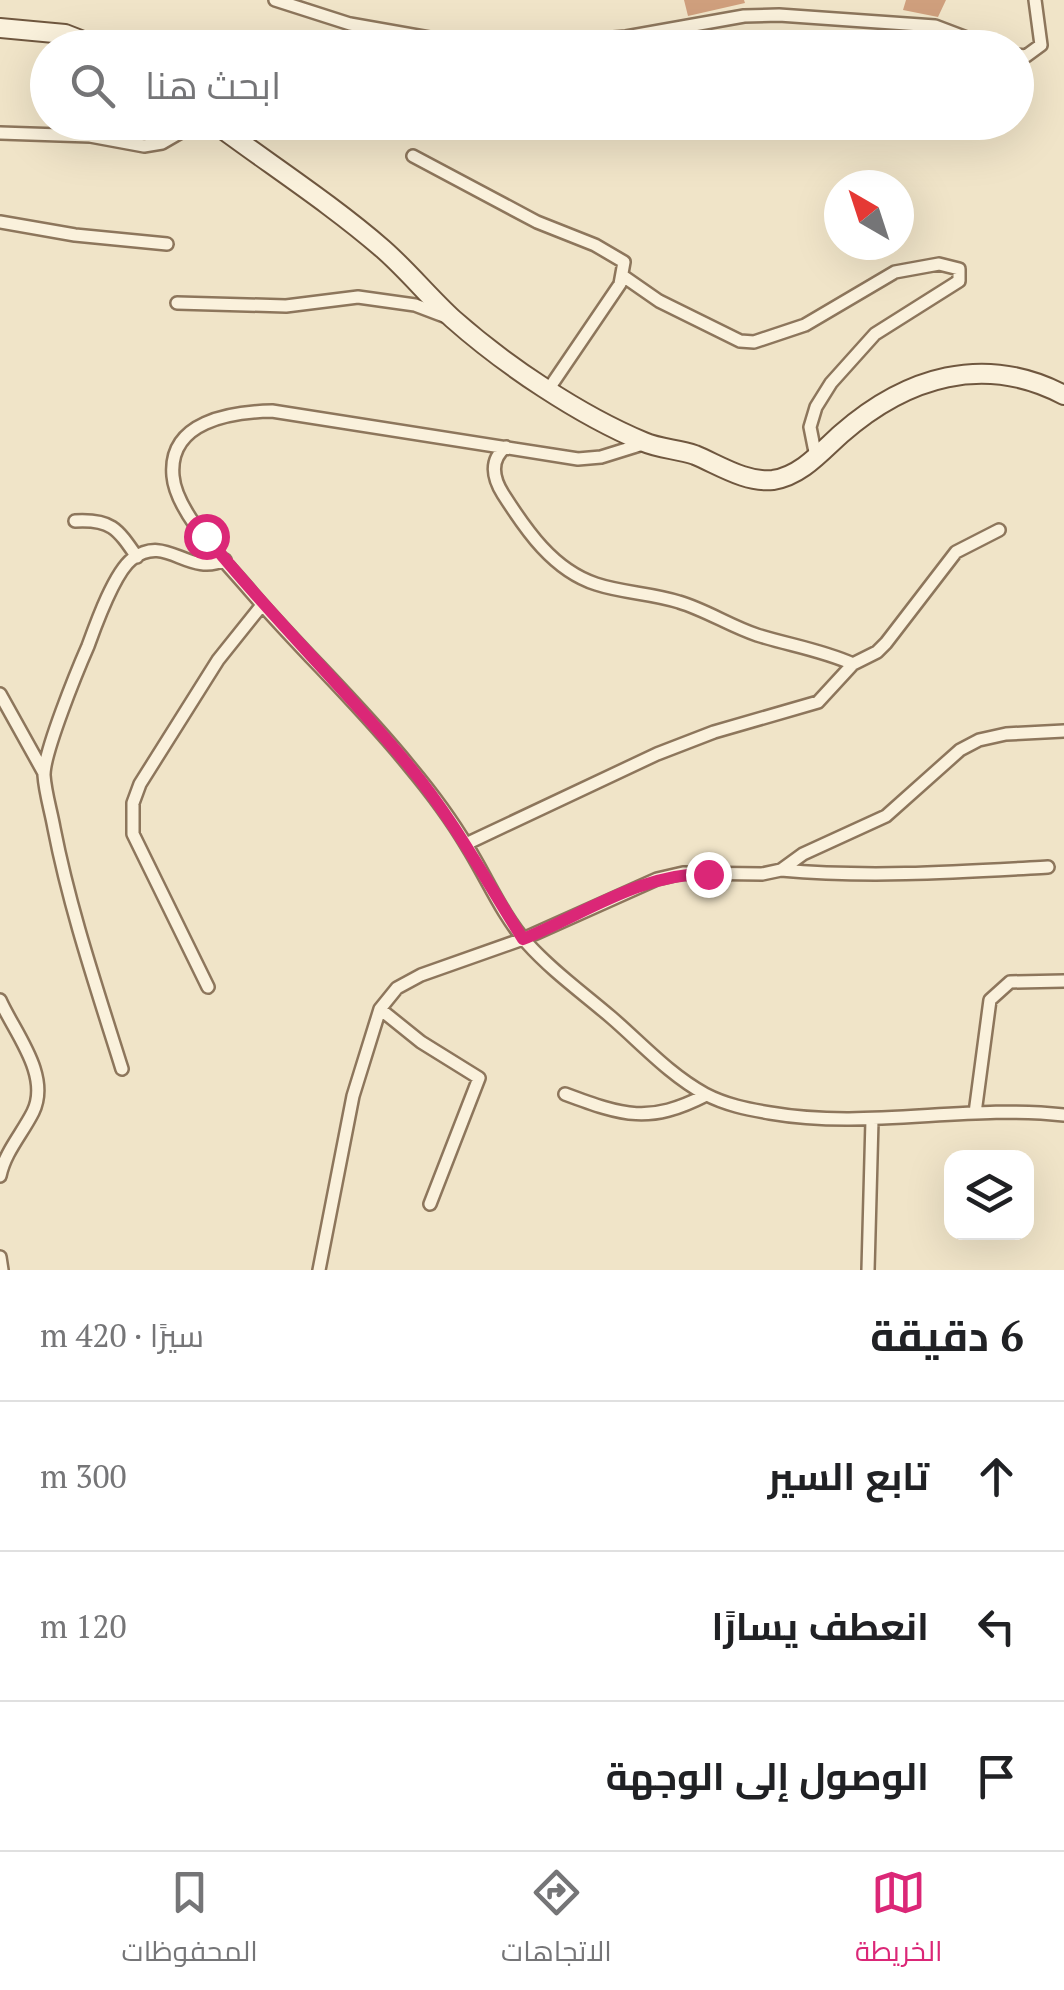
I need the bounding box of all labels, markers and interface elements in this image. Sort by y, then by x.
search box [30,30,1034,140]
icon: search [65,58,120,113]
text: ابحث هنا [145,60,281,110]
north arrow [824,170,914,260]
route start [184,514,230,560]
route end [686,852,732,898]
map controls [944,1150,1034,1240]
button: layers [944,1150,1034,1240]
text: 6 دقيقة [870,1307,1024,1363]
text: سيرًا · 420 m [40,1314,204,1356]
icon: ahead [969,1449,1024,1504]
text: تابع السير [768,1451,929,1501]
text: 300 m [40,1455,127,1497]
icon: left [969,1599,1024,1654]
text: انعطف يسارًا [711,1601,929,1651]
text: 120 m [40,1605,127,1647]
icon: arrive [969,1749,1024,1804]
text: الوصول إلى الوجهة [606,1751,929,1801]
tab: المحفوظات [122,1865,258,1977]
tab: الاتجاهات [501,1865,612,1977]
tab: الخريطة [855,1865,942,1977]

